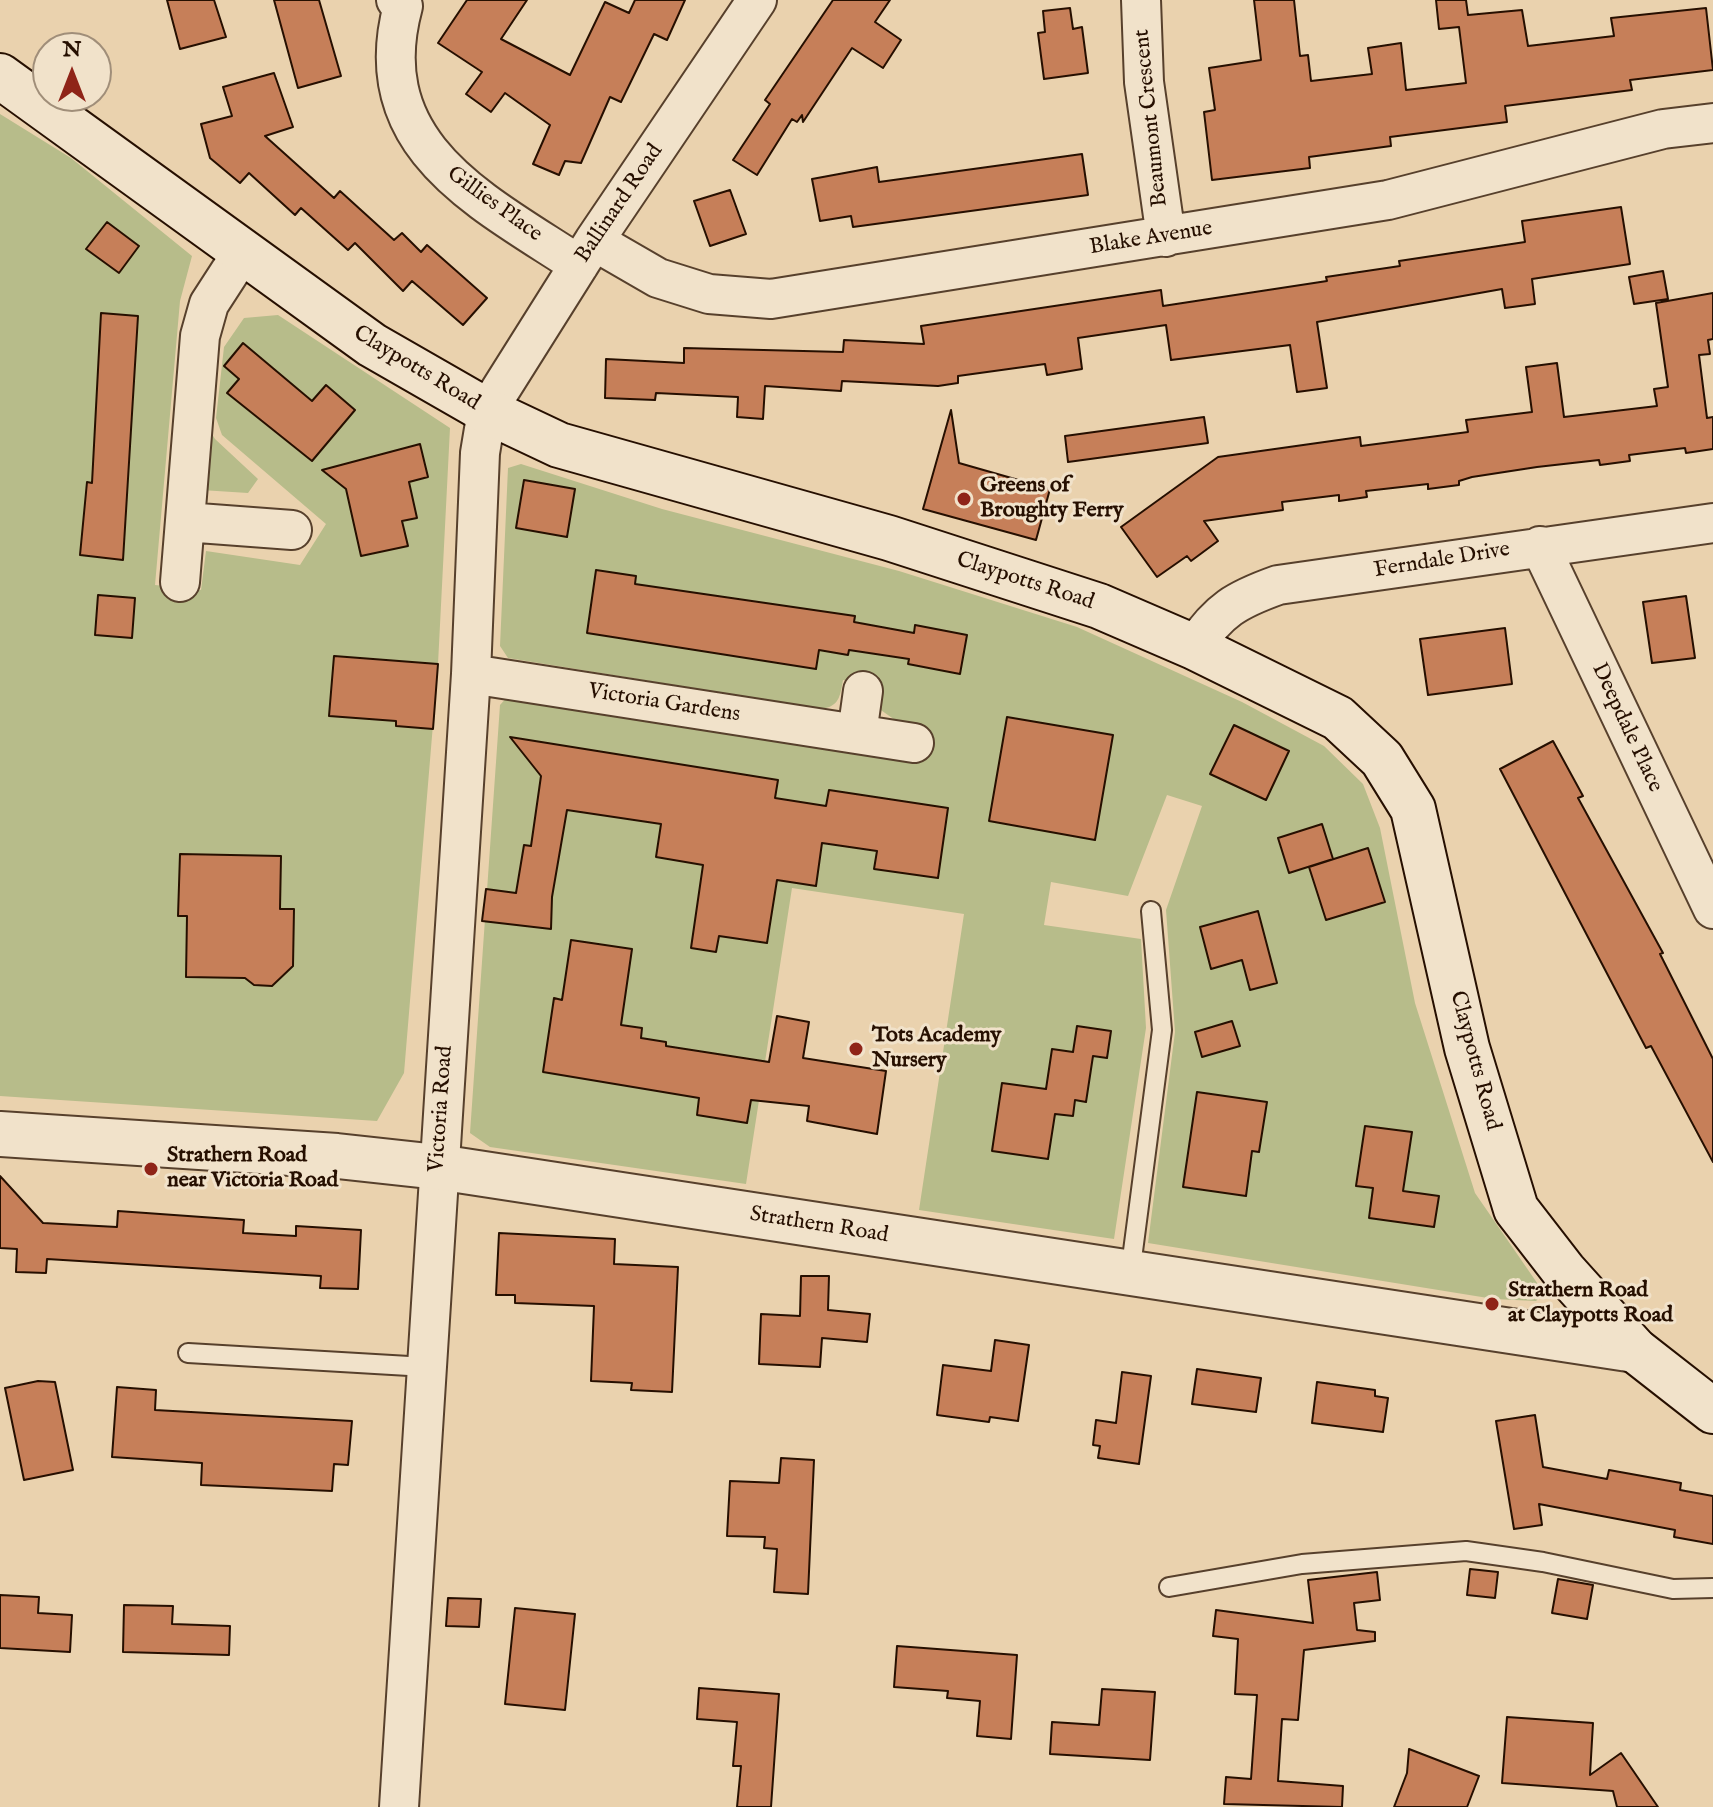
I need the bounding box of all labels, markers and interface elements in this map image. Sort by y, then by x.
street label: Beaumont Crescent [1130,28,1174,208]
north arrow [32,32,112,112]
text: N [62,36,82,64]
street label: Ballinard Road [571,140,669,268]
street label: Gillies Place [441,162,547,248]
street label: Blake Avenue [1088,216,1214,262]
street label: Claypotts Road [348,321,484,417]
place label: Greens of Broughty Ferry [980,473,1123,524]
marker: Greens of Broughty Ferry [955,490,973,508]
street label: Ferndale Drive [1372,537,1512,585]
street label: Claypotts Road [953,547,1097,617]
street label: Deepdale Place [1585,659,1667,797]
street label: Victoria Gardens [586,679,742,729]
street label: Claypotts Road [1443,989,1505,1133]
place label: Tots Academy Nursery [872,1023,1001,1074]
marker: Tots Academy Nursery [847,1040,865,1058]
street label: Victoria Road [424,1045,460,1173]
place label: Strathern Road near Victoria Road [167,1143,338,1194]
marker: Strathern Road near Victoria Road [142,1160,160,1178]
street label: Strathern Road [748,1202,890,1250]
place label: Strathern Road at Claypotts Road [1508,1278,1673,1330]
marker: Strathern Road at Claypotts Road [1483,1295,1501,1313]

